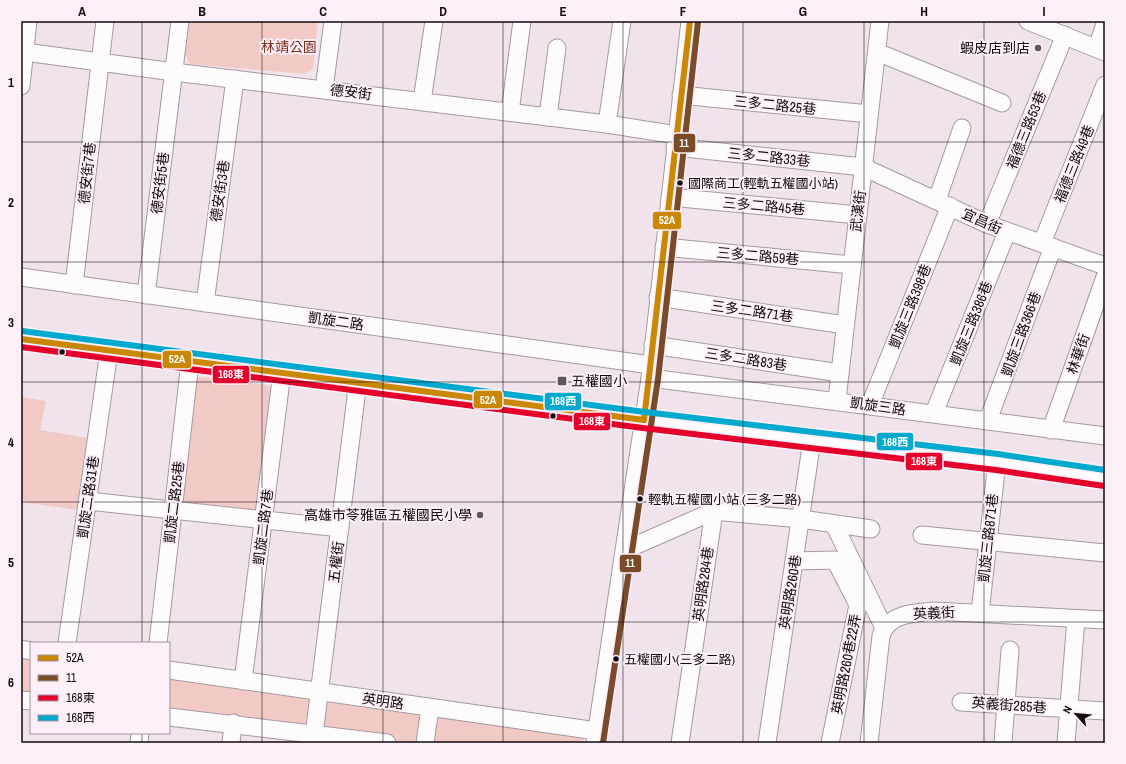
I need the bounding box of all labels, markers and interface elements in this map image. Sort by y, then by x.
text: A [78,3,86,20]
text: B [198,3,206,20]
text: C [319,3,327,20]
text: D [439,3,447,20]
text: E [559,3,567,20]
text: F [680,3,687,20]
text: G [799,3,807,20]
text: H [920,3,928,20]
text: I [1043,3,1046,20]
park label: 林靖公園 [261,38,317,56]
place label: 蝦皮店到店 [960,39,1030,57]
marker: 蝦皮店到店 [1033,43,1043,53]
text: 1 [8,74,14,91]
street label: 德安街 [329,81,373,103]
street label: 福德三路53巷 [1002,88,1050,172]
street label: 三多二路25巷 [733,92,817,118]
street label: 福德三路49巷 [1050,122,1098,206]
line badge: 11 [673,133,696,153]
text: 11 [679,136,689,150]
street label: 德安街7巷 [75,141,99,205]
street label: 三多二路33巷 [727,144,811,170]
street label: 德安街5巷 [147,151,173,215]
street label: 德安街3巷 [207,159,233,223]
place label: 國際商工(輕軌五權國小站) [688,175,839,192]
marker: 國際商工(輕軌五權國小站) [675,178,685,188]
street label: 武漢街 [847,189,869,233]
street label: 三多二路45巷 [722,193,806,219]
text: 2 [8,194,14,211]
street label: 宜昌街 [959,204,1005,238]
line badge: 52A [652,211,682,230]
text: 52A [659,213,676,227]
street label: 三多二路59巷 [716,243,800,269]
street label: 凱旋三路398巷 [885,261,935,351]
street label: 凱旋三路386巷 [946,278,996,368]
street label: 凱旋三路366巷 [997,289,1045,379]
street label: 三多二路71巷 [710,296,794,326]
street label: 凱旋二路 [307,308,365,334]
text: 3 [8,314,14,331]
street label: 林華街 [1063,331,1093,377]
street label: 三多二路83巷 [704,344,788,374]
unlabelled marker [57,347,67,357]
line badge: 52A [162,350,192,369]
text: 52A [169,352,186,366]
line badge: 168東 [212,365,250,384]
text: 168東 [218,367,244,381]
place label: 五權國小 [571,372,627,390]
marker: 五權國小 [556,375,568,387]
line badge: 52A [473,390,503,409]
line badge: 168西 [544,392,582,411]
text: 52A [480,393,497,407]
street label: 凱旋三路 [849,393,907,419]
text: 168西 [550,394,576,408]
unlabelled marker [548,411,558,421]
line badge: 168東 [573,412,611,431]
text: 168東 [579,414,605,428]
line badge: 168西 [876,432,914,451]
text: 4 [8,434,14,451]
text: 168西 [882,435,908,449]
line badge: 168東 [905,452,943,471]
text: 168東 [911,454,937,468]
street label: 凱旋二路31巷 [73,455,103,539]
street label: 凱旋二路25巷 [160,460,188,544]
street label: 凱旋二路7巷 [249,488,277,566]
place label: 輕軌五權國小站 (三多二路) [648,491,802,508]
street label: 凱旋三路871巷 [974,493,1002,583]
marker: 輕軌五權國小站 (三多二路) [635,494,645,504]
place label: 高雄市苓雅區五權國民小學 [304,506,472,524]
marker: 高雄市苓雅區五權國民小學 [475,510,485,520]
street label: 五權街 [325,540,347,584]
street label: 英明路284巷 [689,546,717,622]
street label: 英明路260巷 [775,553,805,631]
text: 5 [8,554,14,571]
line badge: 11 [619,554,642,573]
text: 11 [625,556,635,570]
street label: 英義街 [913,603,955,623]
street label: 英明路260巷22弄 [827,612,865,716]
legend [30,642,170,734]
text: 52A [66,650,84,666]
place label: 五權國小(三多二路) [624,651,736,668]
marker: 五權國小(三多二路) [611,654,621,664]
text: 11 [66,670,77,686]
text: 6 [8,674,14,691]
street label: 英明路 [361,689,405,713]
text: 168東 [66,690,94,706]
street label: 英義街285巷 [971,693,1047,717]
north arrow [1056,694,1096,734]
text: N [1059,703,1075,716]
text: 168西 [66,710,94,726]

